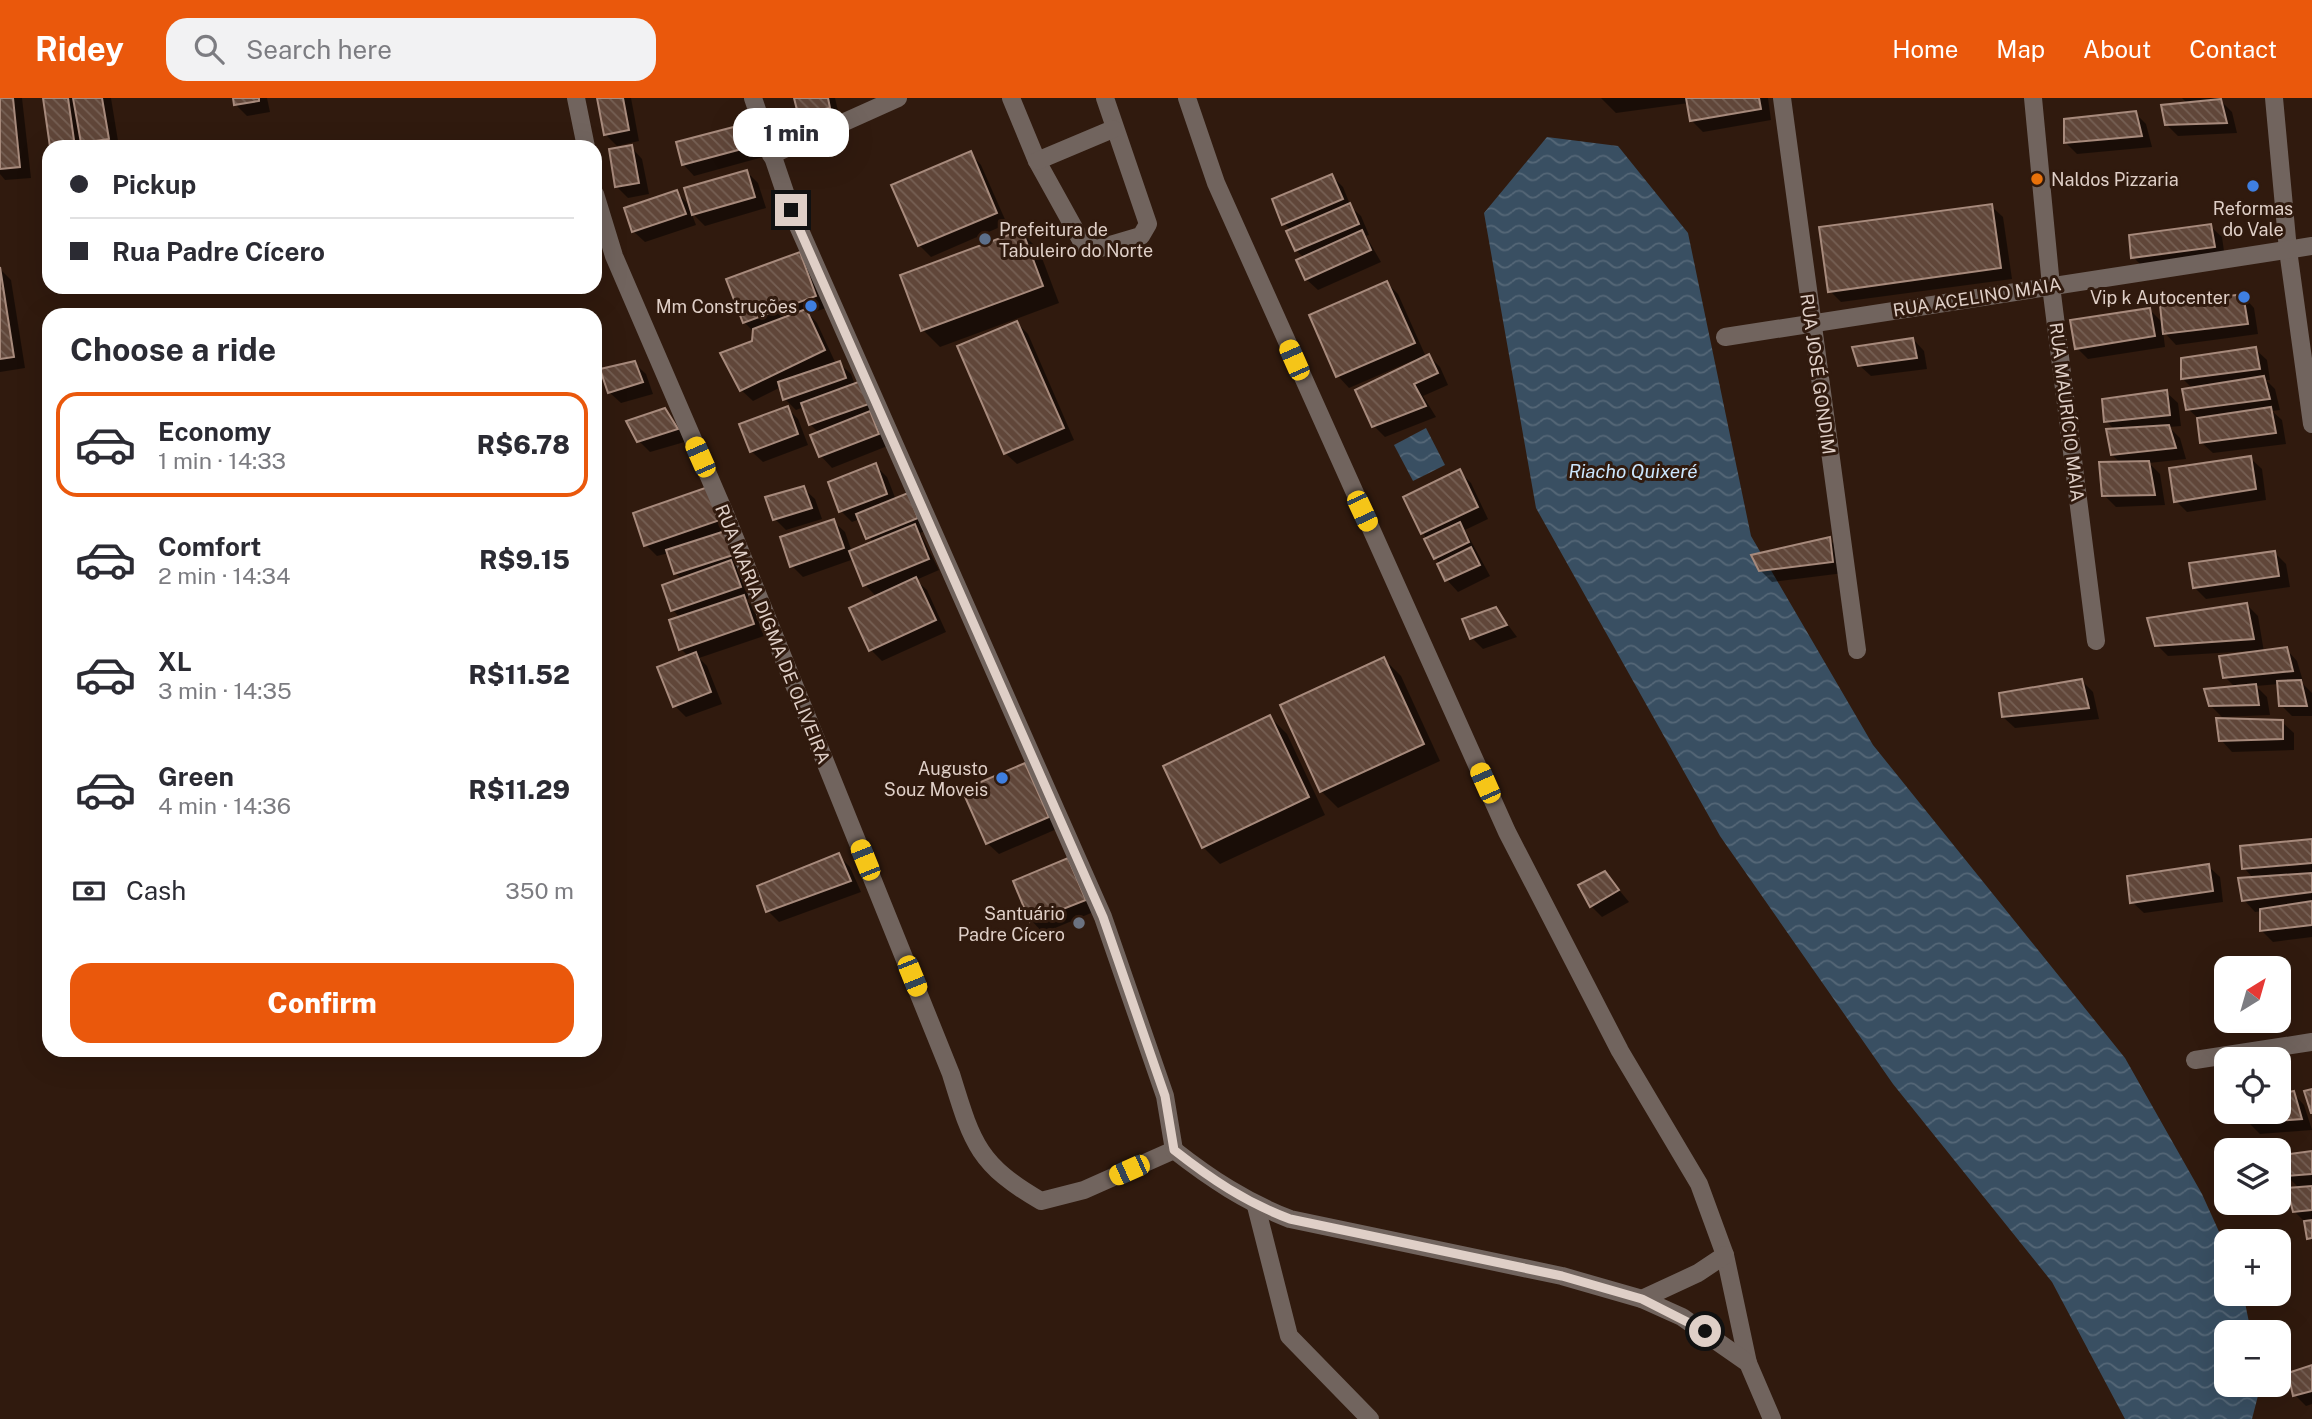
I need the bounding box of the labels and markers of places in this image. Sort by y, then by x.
place label: Naldos Pizzaria [2051,169,2179,190]
marker: Naldos Pizzaria [2029,171,2045,187]
marker: Reformas do Vale [2245,178,2261,194]
place label: Reformas do Vale [2213,198,2293,240]
place label: Prefeitura de Tabuleiro do Norte [999,219,1153,261]
marker: Prefeitura de Tabuleiro do Norte [977,231,993,247]
place label: Vip k Autocenter [2090,287,2230,308]
marker: Vip k Autocenter [2236,289,2252,305]
place label: Mm Construções [656,296,797,317]
marker: Mm Construções [803,298,819,314]
place label: Augusto Souz Moveis [884,758,988,800]
marker: Augusto Souz Moveis [994,770,1010,786]
place label: Santuário Padre Cícero [958,903,1065,945]
marker: Santuário Padre Cícero [1071,915,1087,931]

